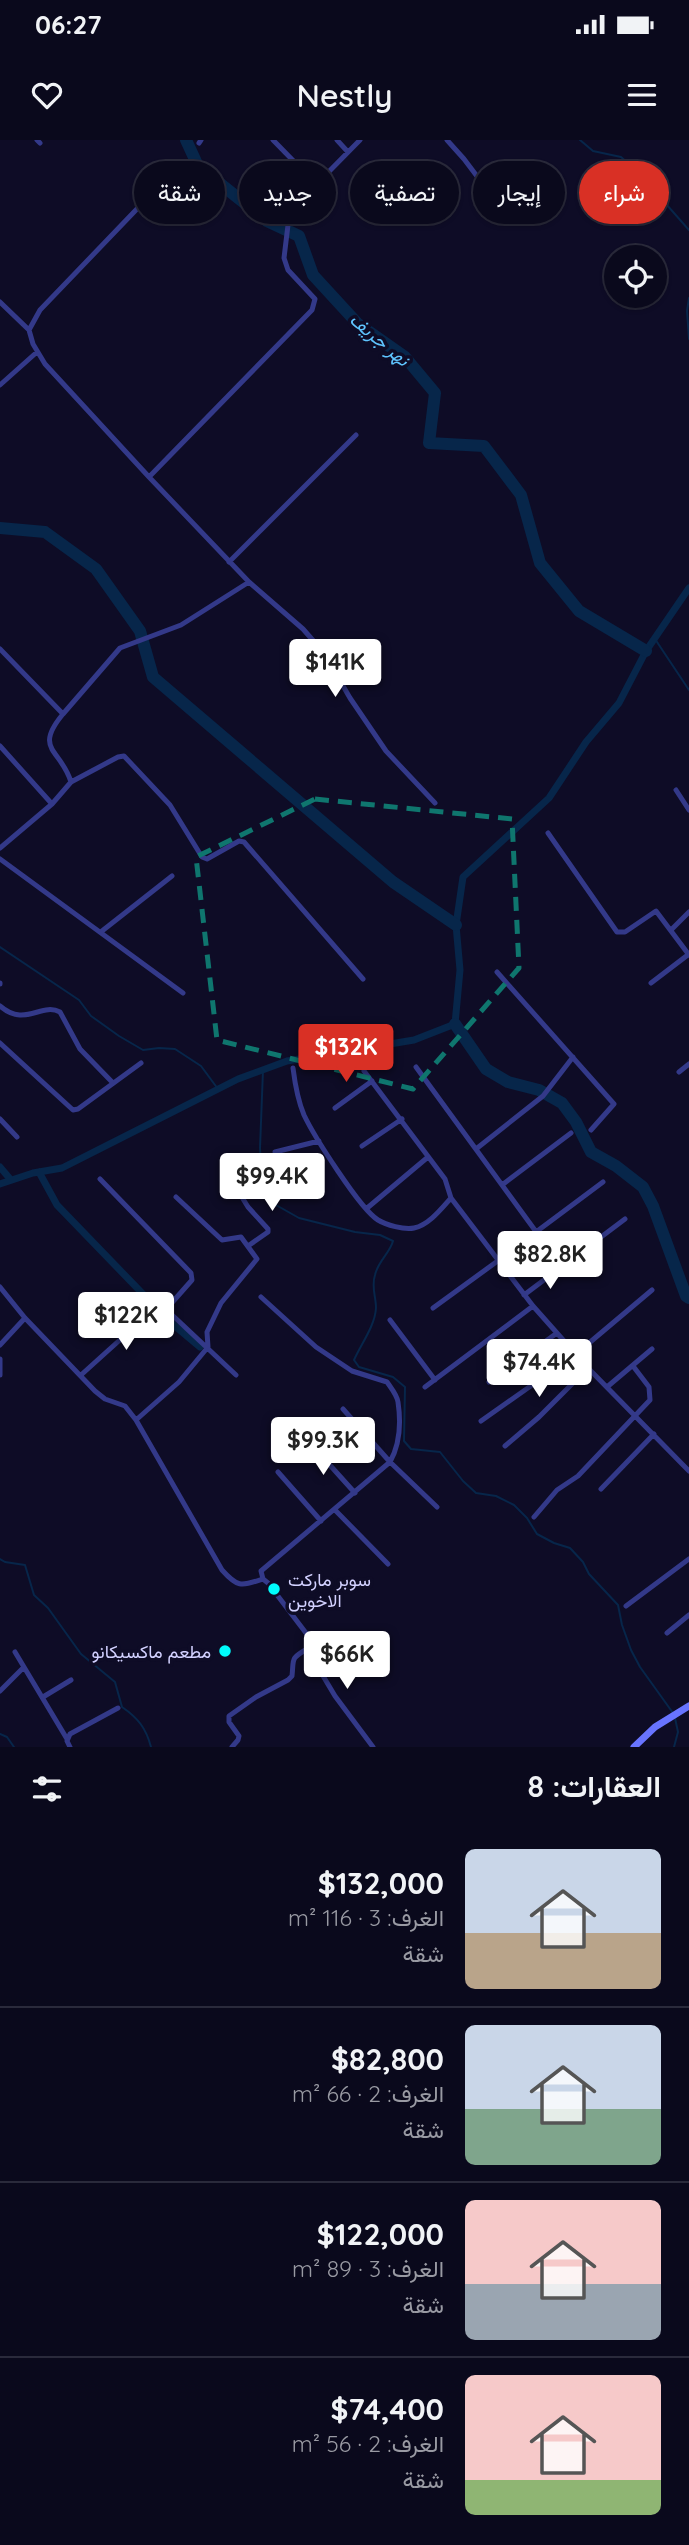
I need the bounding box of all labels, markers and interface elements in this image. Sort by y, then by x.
text: 06:27 [35,8,102,41]
text: Nestly [296,75,393,115]
icon: heart [28,76,66,114]
icon: menu [623,76,661,114]
chip: شقة [134,161,225,224]
chip: جديد [239,161,336,224]
chip: تصفية [350,161,459,224]
chip: إيجار [473,161,565,224]
chip: شراء [579,161,669,224]
map controls [604,245,667,308]
button: locate [604,245,667,308]
water label: نهر جريف [345,307,416,372]
pin: $141K [286,640,384,699]
text: $141K [305,647,365,676]
pin: $132K [297,1024,395,1084]
text: $132K [314,1032,378,1061]
pin: $99.4K [215,1154,329,1213]
text: $99.4K [236,1161,308,1190]
pin: $82.8K [493,1232,607,1291]
text: $82.8K [514,1239,586,1268]
pin: $122K [77,1292,175,1352]
text: $122K [94,1300,158,1329]
pin: $74.4K [482,1340,596,1399]
text: $74.4K [503,1347,575,1376]
pin: $99.3K [266,1418,380,1477]
text: $99.3K [287,1425,359,1454]
place label: سوبر ماركت الاخوين [288,1568,371,1612]
marker: سوبر ماركت الاخوين [266,1581,282,1597]
pin: $66K [306,1632,388,1691]
text: $66K [320,1639,374,1668]
place label: مطعم ماكسيكانو [92,1640,211,1664]
marker: مطعم ماكسيكانو [217,1643,233,1659]
text: العقارات: 8 [527,1767,661,1805]
icon: filters [28,1770,66,1808]
text: $132,000 [318,1864,444,1902]
icon: home [521,1877,605,1961]
text: الغرف: 3 · 116 m² [288,1903,444,1932]
text: شقة [402,1939,444,1968]
text: $82,800 [331,2040,444,2078]
icon: home [521,2053,605,2137]
text: الغرف: 2 · 66 m² [292,2079,444,2108]
text: شقة [402,2115,444,2144]
text: $122,000 [317,2215,444,2253]
icon: home [521,2228,605,2312]
text: الغرف: 3 · 89 m² [292,2254,444,2283]
text: شقة [402,2290,444,2319]
text: $74,400 [330,2390,444,2428]
icon: home [521,2403,605,2487]
text: الغرف: 2 · 56 m² [292,2429,444,2458]
text: شقة [402,2465,444,2494]

